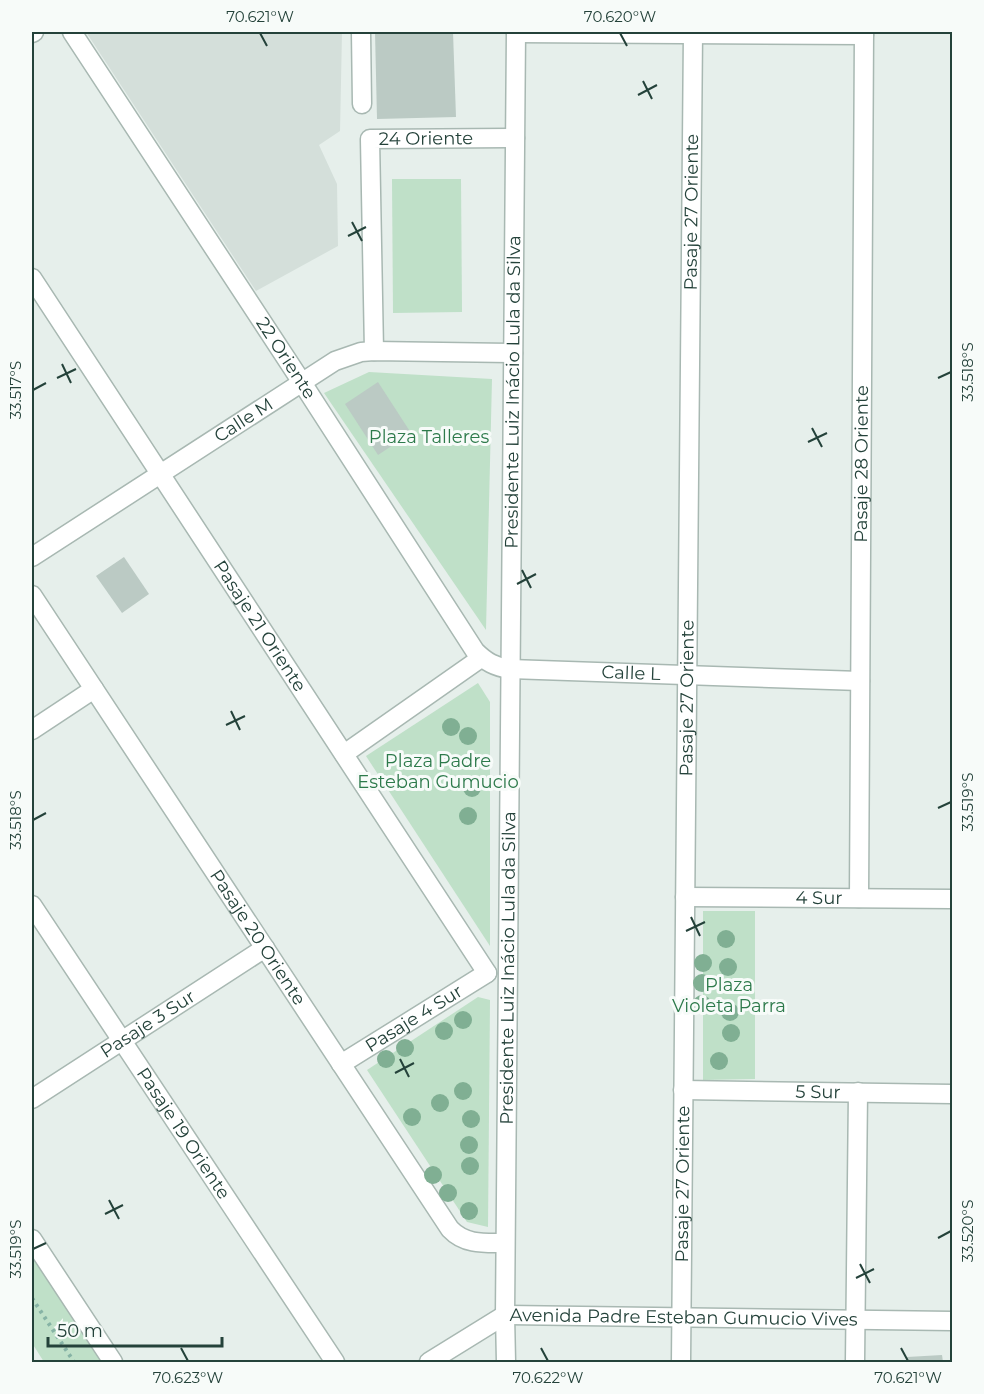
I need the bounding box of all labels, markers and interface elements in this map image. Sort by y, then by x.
text: 70.621°W [226,7,294,26]
text: 70.620°W [584,7,656,26]
street label: 24 Oriente [379,127,473,150]
street label: Pasaje 27 Oriente [680,133,703,290]
street label: Presidente Luiz Inácio Lula da Silva [501,235,525,549]
street label: 22 Oriente [251,313,321,403]
text: 33.518°S [958,342,977,402]
text: 33.517°S [6,361,25,419]
street label: Pasaje 28 Oriente [850,385,873,543]
street label: Calle M [210,393,277,447]
park label: Plaza Talleres [369,426,489,448]
street label: Pasaje 21 Oriente [209,556,311,696]
street label: Pasaje 27 Oriente [675,619,699,776]
street label: Calle L [601,661,661,685]
park label: Plaza Padre Esteban Gumucio [357,750,519,793]
text: 33.519°S [958,773,977,831]
text: 33.518°S [6,790,25,850]
street label: Presidente Luiz Inácio Lula da Silva [496,811,520,1125]
street label: Pasaje 20 Oriente [205,865,310,1009]
street label: 4 Sur [795,887,843,909]
park label: Plaza Violeta Parra [672,974,786,1017]
street label: Pasaje 4 Sur [361,980,467,1057]
street label: Pasaje 3 Sur [96,985,199,1063]
street label: Pasaje 19 Oriente [132,1063,235,1203]
street label: 5 Sur [795,1081,841,1103]
street label: Pasaje 27 Oriente [671,1105,694,1262]
text: 33.520°S [958,1200,977,1262]
text: 33.519°S [6,1220,25,1278]
street label: Avenida Padre Esteban Gumucio Vives [509,1304,858,1331]
scale bar [48,1310,222,1348]
text: 50 m [57,1320,103,1342]
text: 70.623°W [153,1368,224,1387]
text: 70.622°W [513,1368,584,1387]
text: 70.621°W [874,1368,942,1387]

